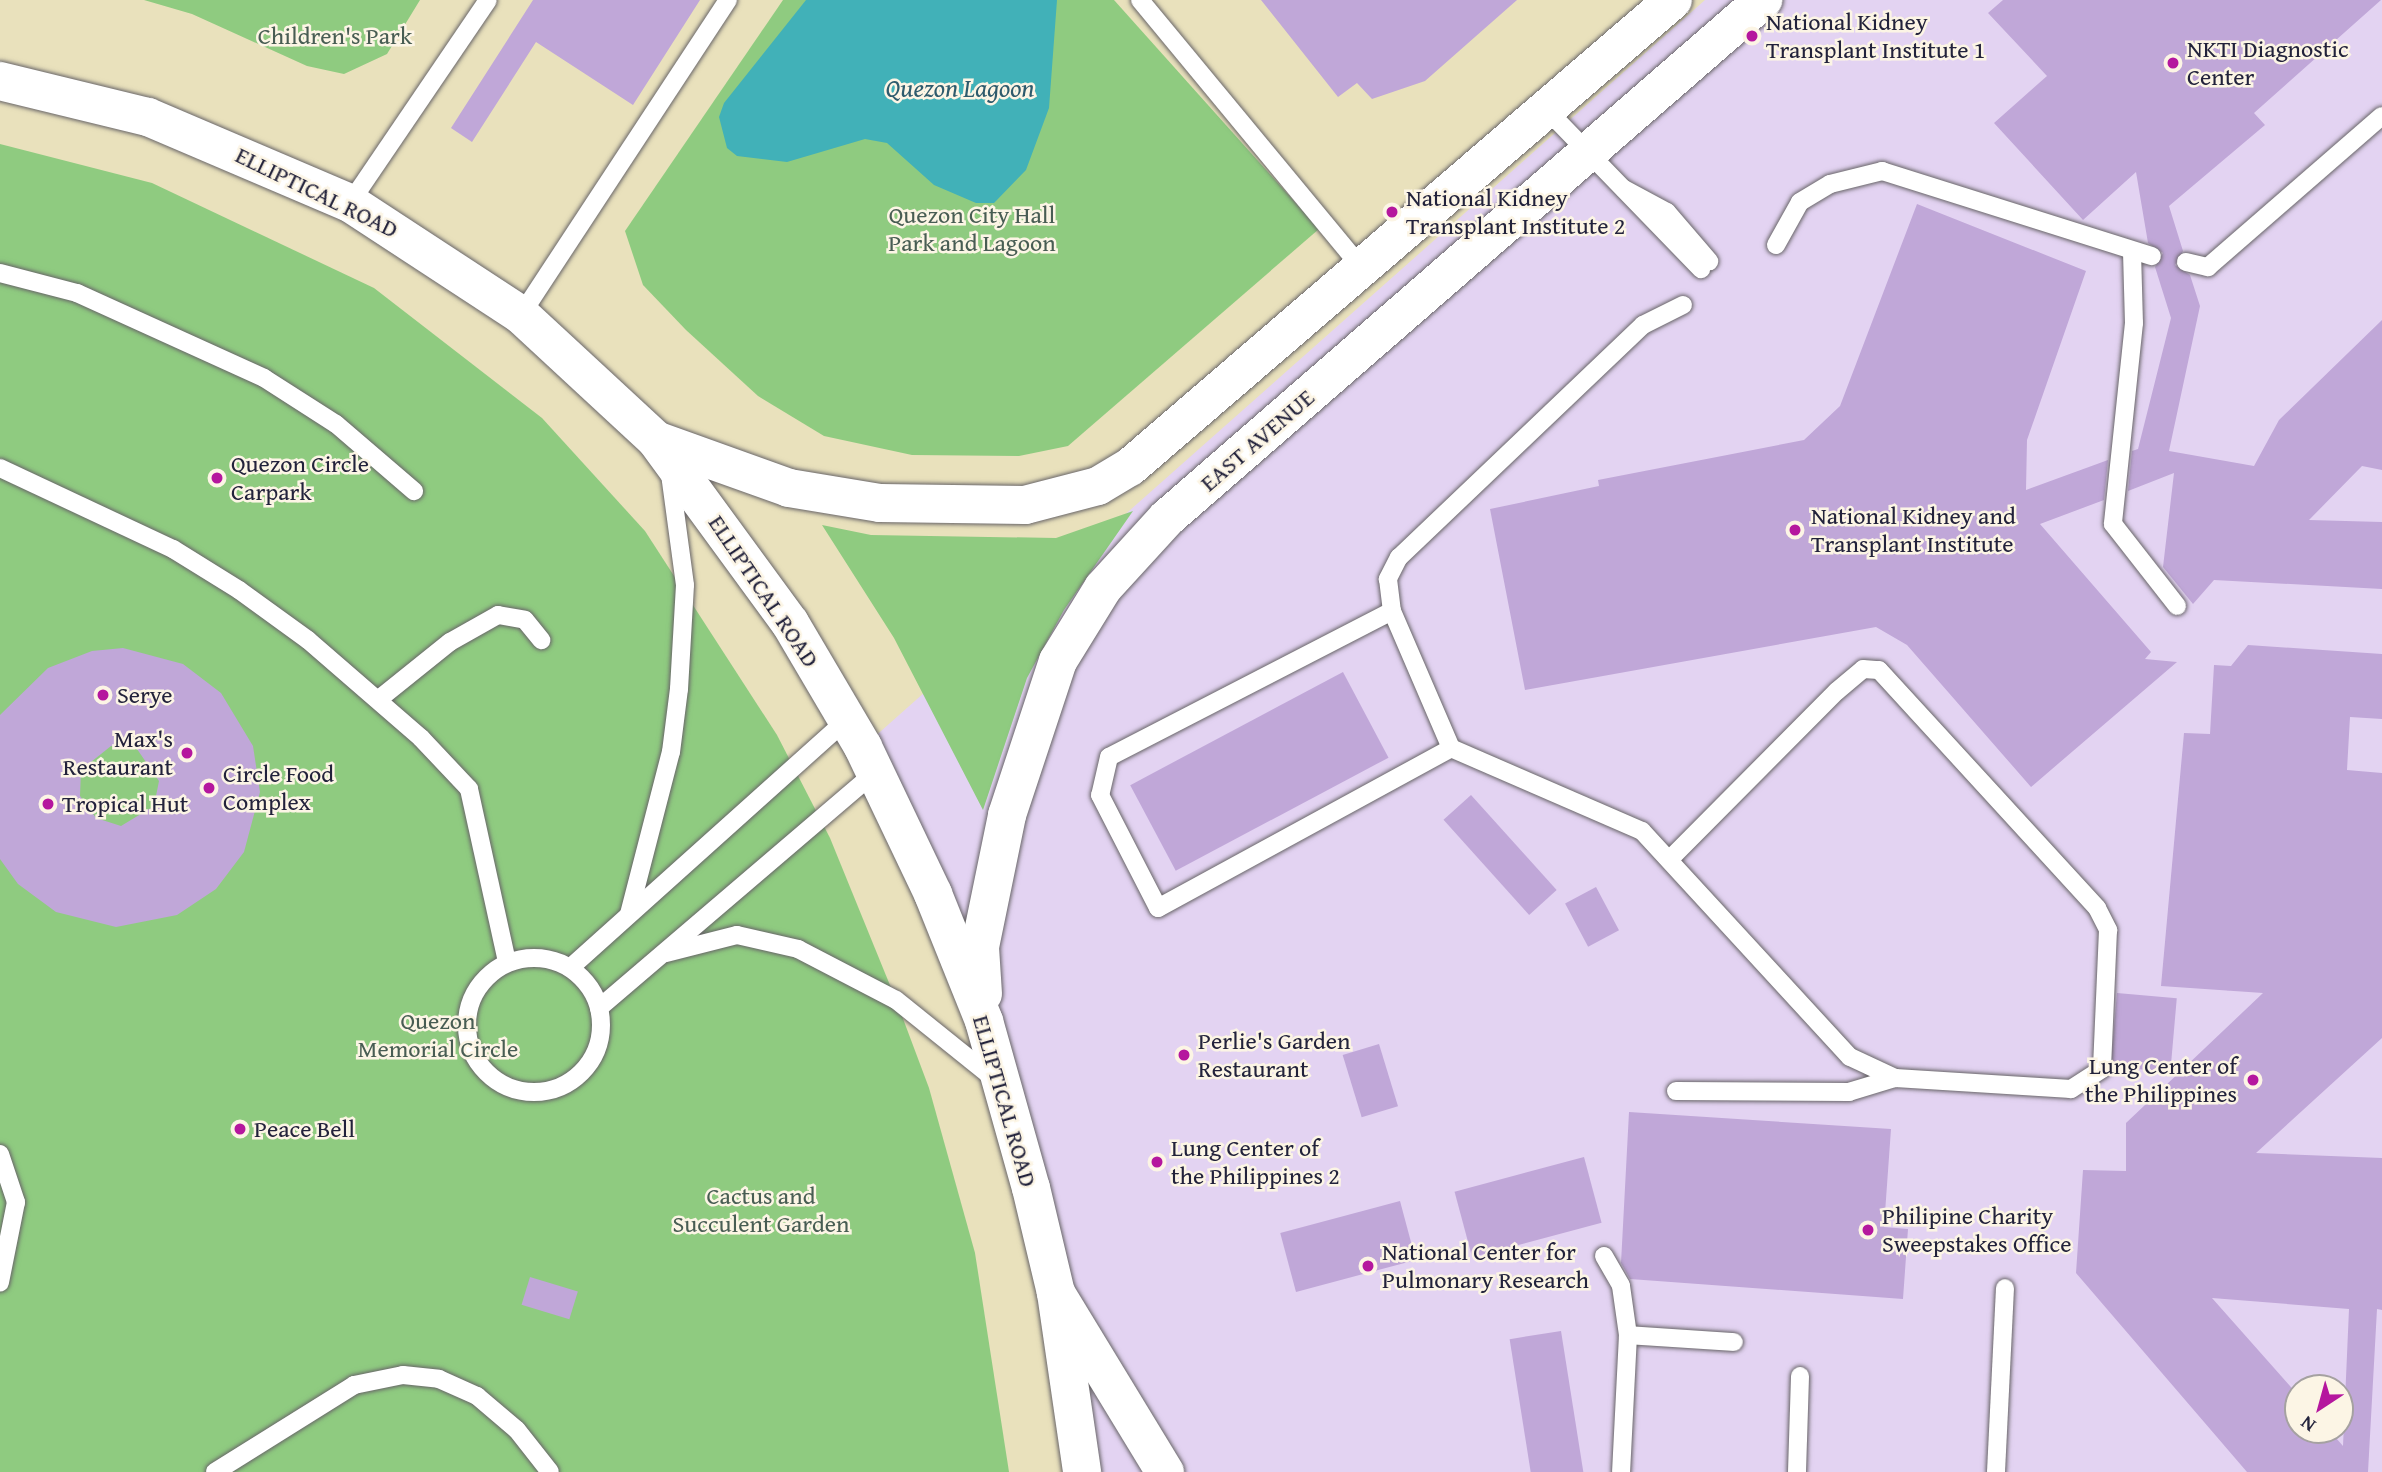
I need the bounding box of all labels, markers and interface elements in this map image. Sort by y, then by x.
place label: National Kidney Transplant Institute 1 [1766,8,1985,64]
park label: Children's Park [258,22,412,50]
marker: National Kidney Transplant Institute 1 [1744,28,1760,44]
place label: NKTI Diagnostic Center [2187,35,2349,91]
marker: NKTI Diagnostic Center [2165,55,2181,71]
water label: Quezon Lagoon [885,72,1035,104]
street label: ELLIPTICAL ROAD [231,140,403,244]
place label: National Kidney Transplant Institute 2 [1406,184,1625,240]
park label: Quezon City Hall Park and Lagoon [888,201,1056,257]
marker: National Kidney Transplant Institute 2 [1384,204,1400,220]
street label: EAST AVENUE [1194,383,1320,497]
place label: Quezon Circle Carpark [231,450,369,506]
marker: Quezon Circle Carpark [209,470,225,486]
place label: National Kidney and Transplant Institute [1811,502,2016,558]
street label: ELLIPTICAL ROAD [702,509,826,673]
marker: National Kidney and Transplant Institute [1785,520,1805,540]
place label: Serye [117,681,173,709]
marker: Serye [95,687,111,703]
place label: Max's Restaurant [63,725,173,781]
marker: Max's Restaurant [179,745,195,761]
place label: Circle Food Complex [223,760,334,816]
marker: Circle Food Complex [201,780,217,796]
place label: Tropical Hut [62,790,188,818]
marker: Tropical Hut [40,796,56,812]
park label: Quezon Memorial Circle [358,1007,518,1063]
street label: ELLIPTICAL ROAD [967,1012,1043,1190]
place label: Perlie's Garden Restaurant [1198,1027,1350,1083]
marker: Perlie's Garden Restaurant [1176,1047,1192,1063]
place label: Lung Center of the Philippines [2085,1052,2237,1108]
marker: Lung Center of the Philippines [2243,1070,2263,1090]
place label: Peace Bell [254,1115,355,1143]
marker: Peace Bell [232,1121,248,1137]
place label: Lung Center of the Philippines 2 [1171,1134,1340,1190]
marker: Lung Center of the Philippines 2 [1149,1154,1165,1170]
park label: Cactus and Succulent Garden [673,1182,849,1238]
place label: Philipine Charity Sweepstakes Office [1882,1202,2071,1258]
marker: Philipine Charity Sweepstakes Office [1860,1222,1876,1238]
place label: National Center for Pulmonary Research [1382,1238,1589,1294]
marker: National Center for Pulmonary Research [1360,1258,1376,1274]
north arrow [2284,1374,2354,1444]
text: N [2294,1409,2321,1439]

